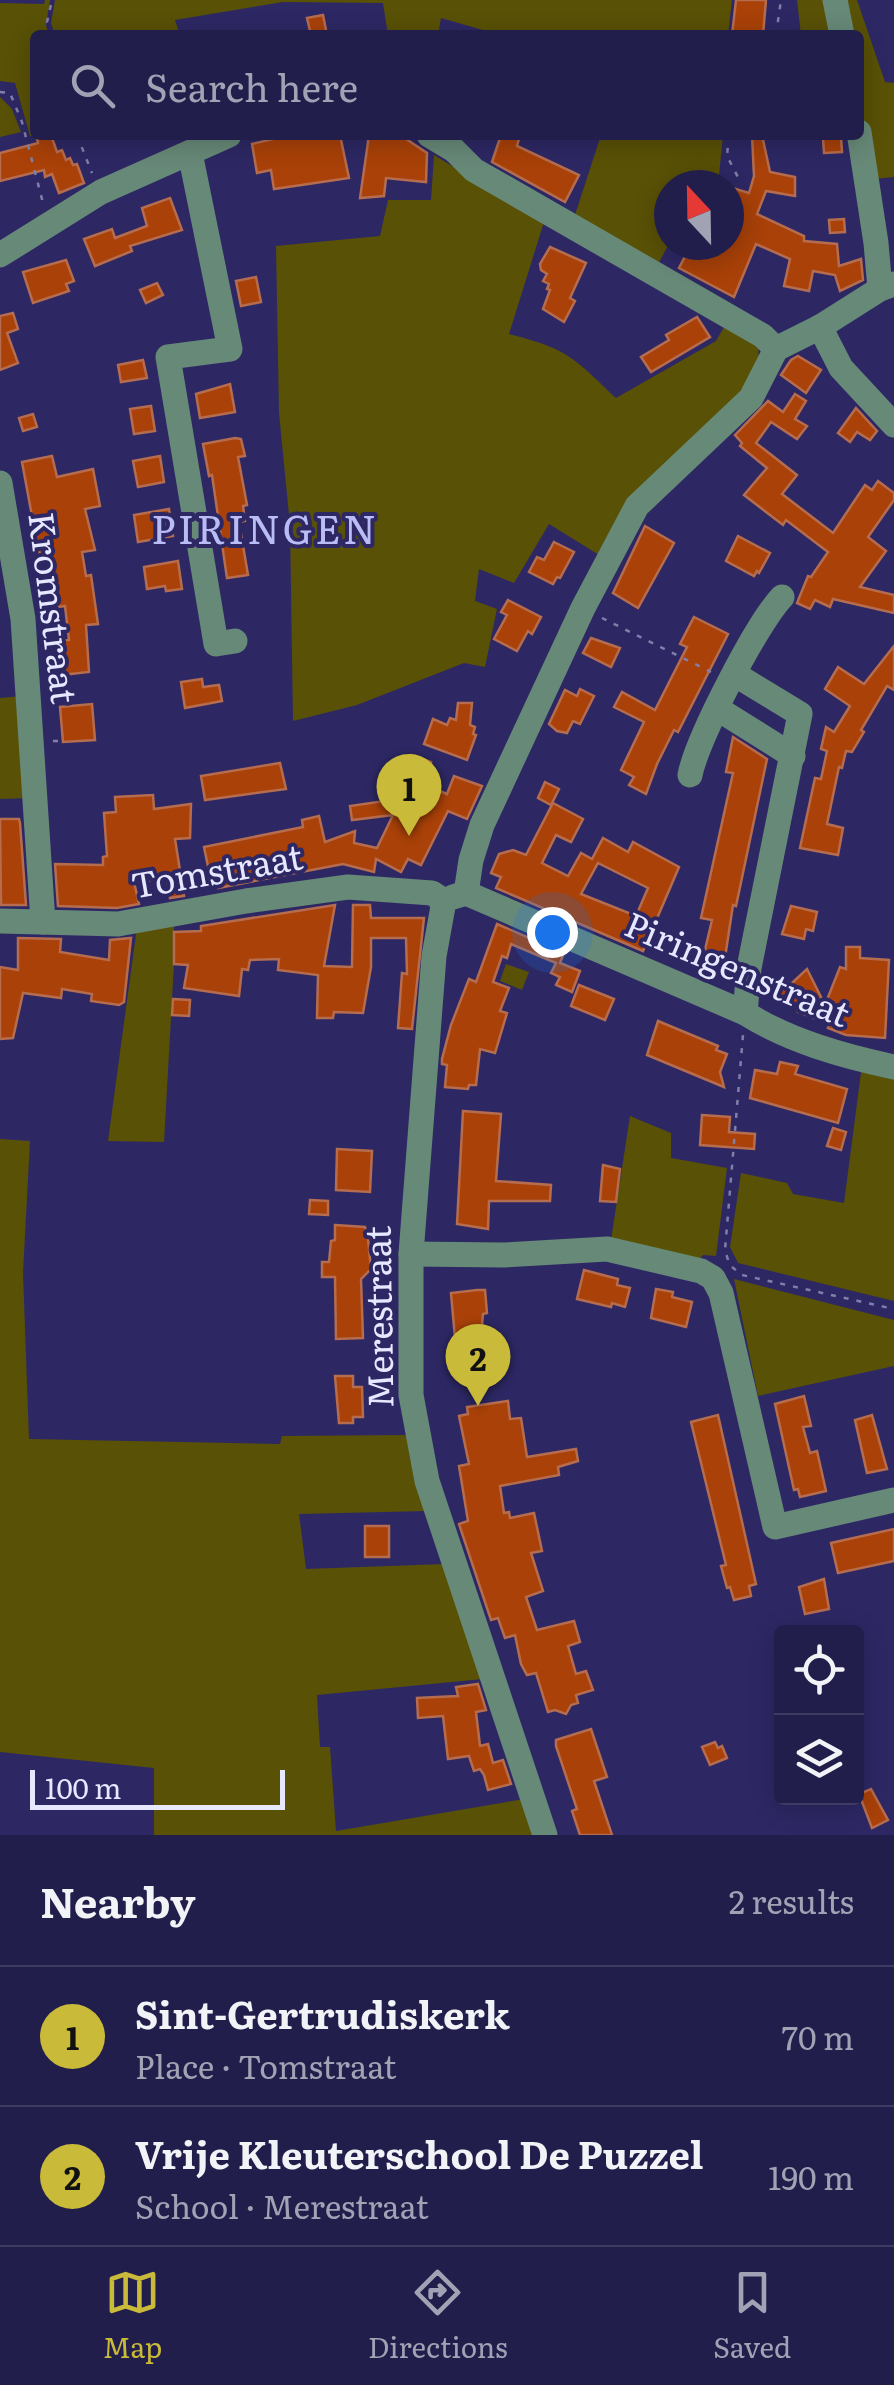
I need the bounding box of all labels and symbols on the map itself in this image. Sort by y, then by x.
north arrow [654,170,744,260]
district label: PIRINGEN [151,497,379,556]
street label: Kromstraat [17,509,93,706]
pin: 1 [376,754,442,836]
street label: Tomstraat [127,828,306,910]
street label: Piringenstraat [618,896,859,1038]
your location [527,907,578,958]
street label: Merestraat [349,1225,405,1409]
pin: 2 [446,1324,510,1406]
scale bar [30,1765,285,1810]

